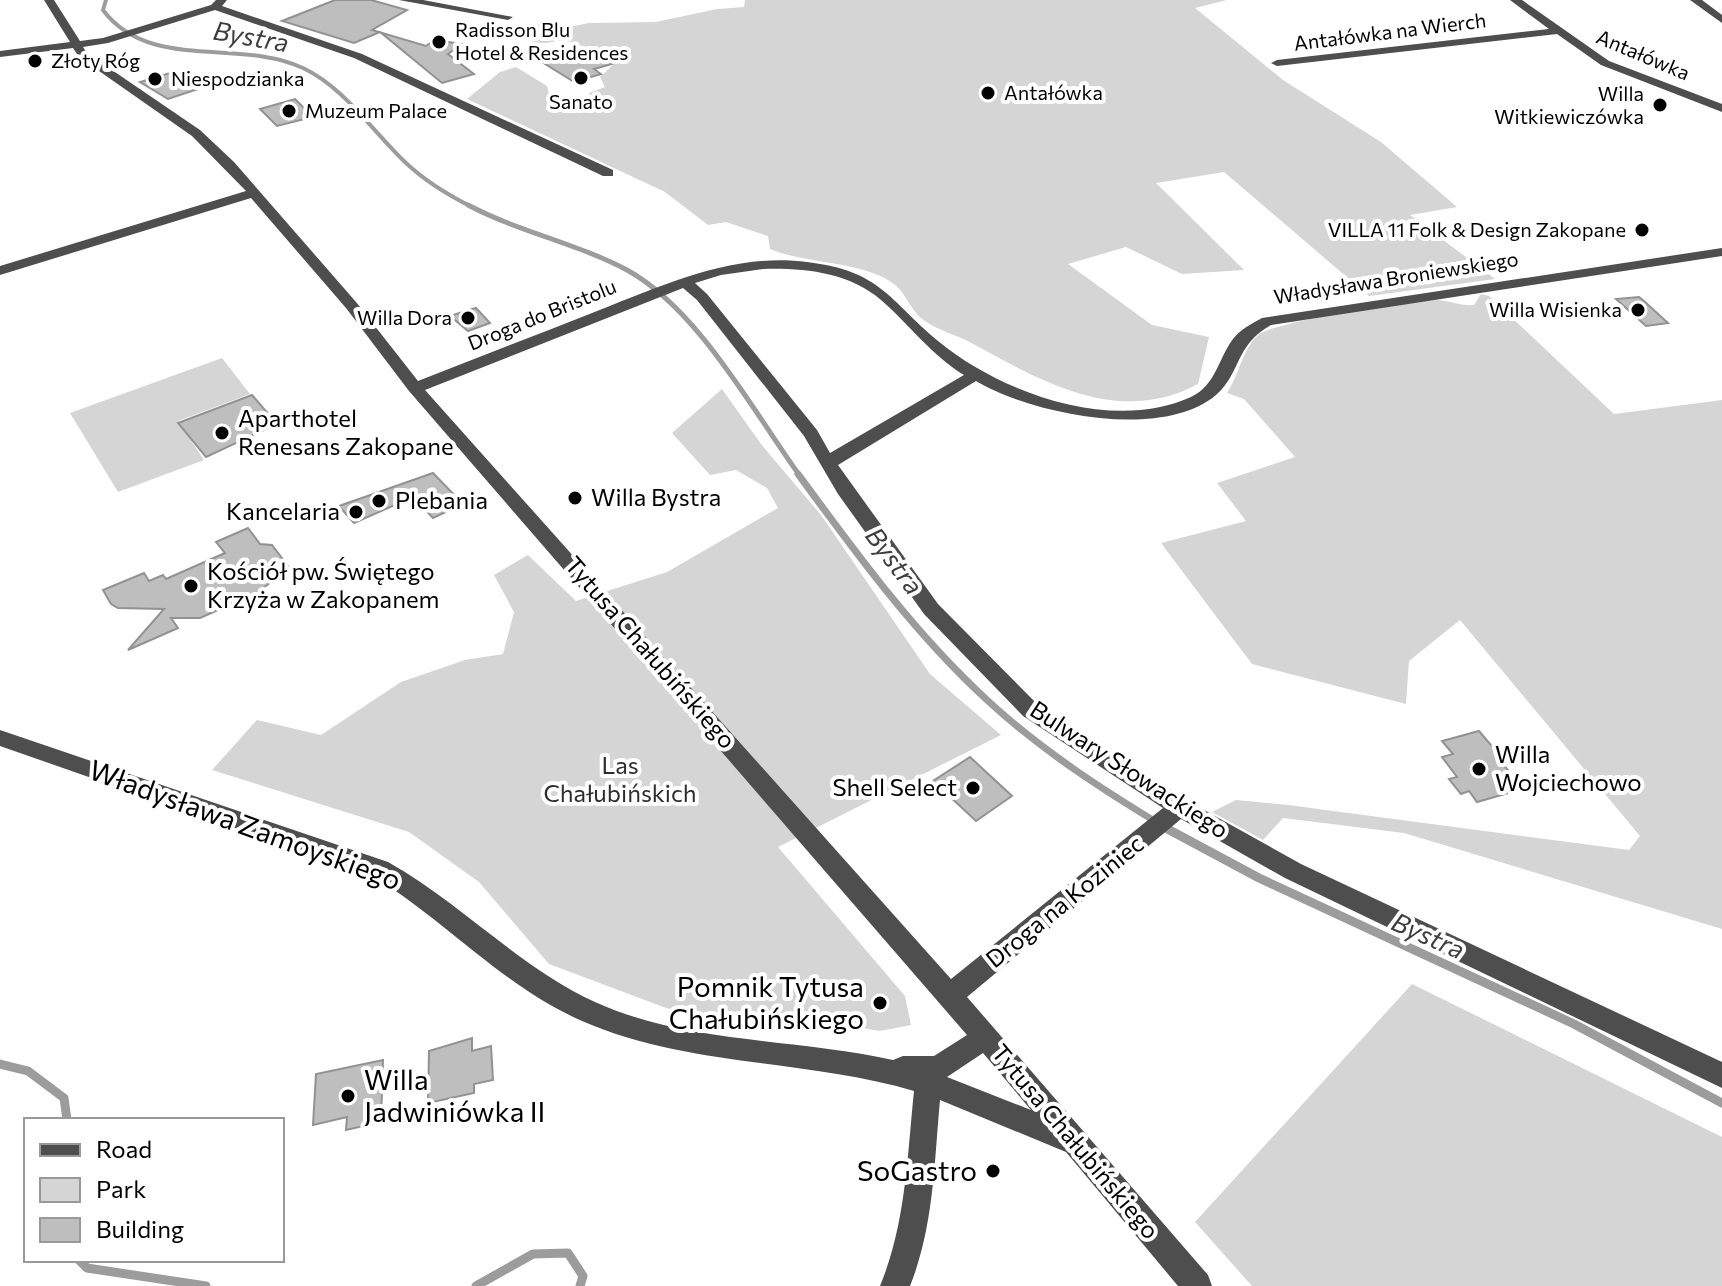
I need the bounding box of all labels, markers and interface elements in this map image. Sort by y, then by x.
street label: Antałówka na Wierch [1292,7,1487,55]
water label: Bystra [211,14,291,57]
place label: Radisson Blu Hotel & Residences [455,17,628,64]
street label: Antałówka [1593,24,1694,84]
marker: Radisson Blu Hotel & Residences [430,33,448,51]
place label: Złoty Róg [51,48,140,72]
marker: Złoty Róg [26,52,44,70]
place label: Niespodzianka [171,66,305,90]
marker: Sanato [572,69,590,87]
marker: Niespodzianka [146,70,164,88]
place label: Antałówka [1004,80,1103,104]
place label: Willa Witkiewiczówka [1494,81,1644,128]
marker: Antałówka [979,84,997,102]
place label: Sanato [549,89,613,113]
marker: Willa Witkiewiczówka [1651,96,1669,114]
place label: Muzeum Palace [305,98,447,122]
marker: Muzeum Palace [280,102,298,120]
place label: VILLA 11 Folk & Design Zakopane [1328,217,1626,241]
marker: VILLA 11 Folk & Design Zakopane [1633,221,1651,239]
street label: Władysława Broniewskiego [1272,246,1520,308]
street label: Droga do Bristolu [464,273,619,355]
place label: Willa Wisienka [1489,297,1622,321]
marker: Willa Wisienka [1629,301,1647,319]
place label: Willa Dora [357,305,452,329]
marker: Willa Dora [459,309,477,327]
place label: Aparthotel Renesans Zakopane [238,403,454,460]
marker: Aparthotel Renesans Zakopane [213,424,231,442]
place label: Willa Bystra [591,482,721,511]
place label: Plebania [395,485,488,514]
marker: Willa Bystra [566,489,584,507]
marker: Plebania [370,492,388,510]
place label: Kancelaria [226,496,340,525]
marker: Kancelaria [347,503,365,521]
water label: Bystra [860,520,930,600]
street label: Tytusa Chałubińskiego [560,550,742,754]
place label: Kościół pw. Świętego Krzyża w Zakopanem [207,556,440,613]
marker: Kościół pw. Świętego Krzyża w Zakopanem [182,577,200,595]
street label: Bulwary Słowackiego [1025,694,1234,844]
place label: Willa Wojciechowo [1495,739,1642,796]
park label: Las Chałubińskich [543,750,697,807]
street label: Władysława Zamoyskiego [85,752,406,896]
marker: Willa Wojciechowo [1470,760,1488,778]
place label: Shell Select [833,772,957,801]
marker: Shell Select [964,779,982,797]
street label: Droga na Koziniec [979,828,1149,973]
water label: Bystra [1388,905,1470,964]
place label: Pomnik Tytusa Chałubińskiego [669,969,864,1035]
marker: Pomnik Tytusa Chałubińskiego [871,994,889,1012]
street label: Tytusa Chałubińskiego [986,1038,1166,1244]
place label: Willa Jadwiniówka II [364,1062,545,1128]
marker: Willa Jadwiniówka II [339,1087,357,1105]
legend [24,1118,284,1262]
text: Road [96,1134,152,1163]
place label: SoGastro [857,1153,977,1187]
marker: SoGastro [984,1162,1002,1180]
text: Park [96,1174,146,1203]
text: Building [96,1214,184,1243]

